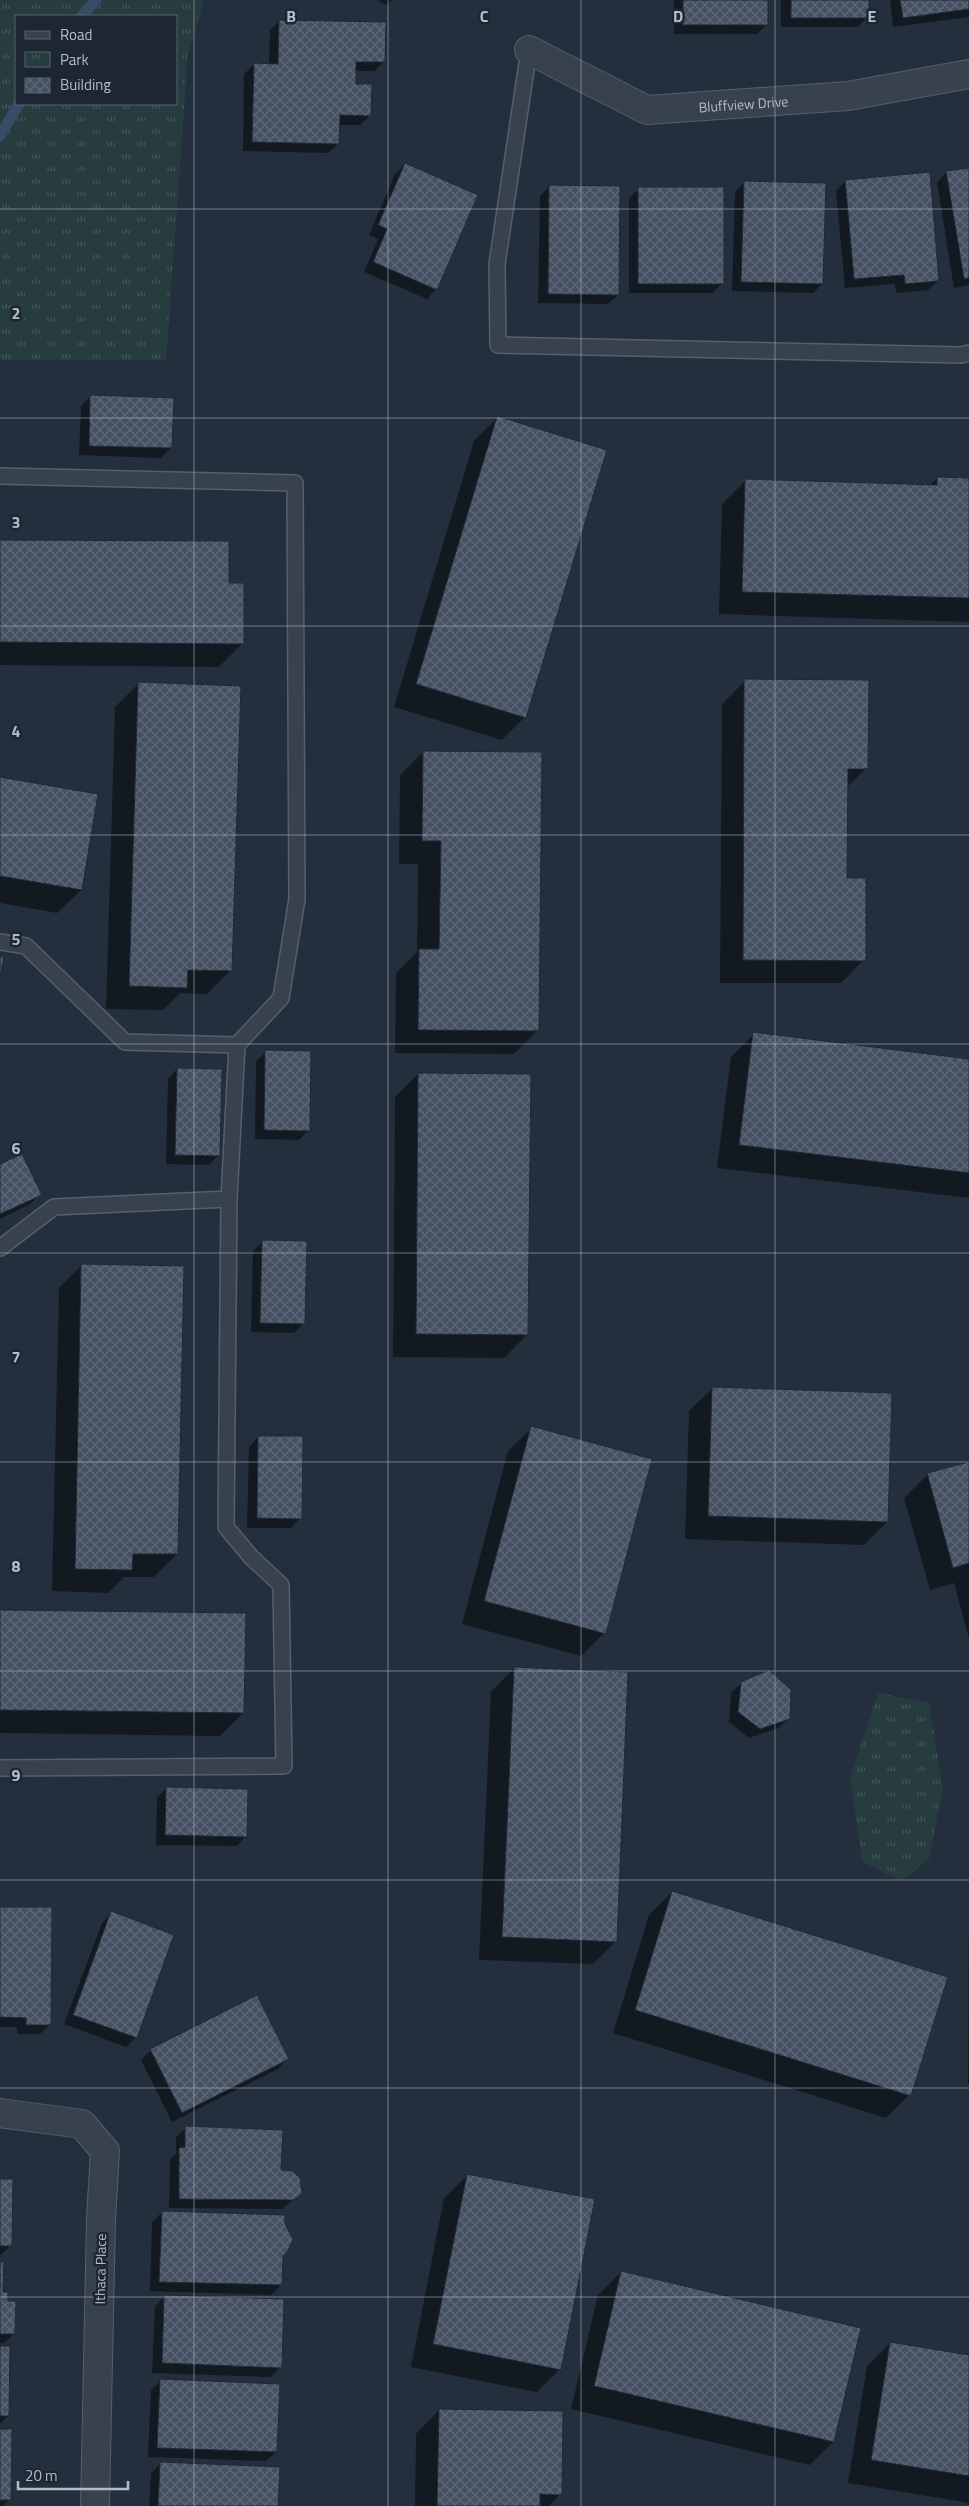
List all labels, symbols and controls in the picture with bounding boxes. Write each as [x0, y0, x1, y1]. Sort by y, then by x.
text: B [286, 4, 296, 28]
text: C [480, 4, 489, 28]
text: D [673, 4, 683, 28]
text: E [868, 4, 877, 28]
legend [15, 15, 178, 105]
text: Road [60, 23, 92, 46]
text: Park [60, 48, 89, 71]
text: Building [60, 73, 111, 96]
street label: Bluffview Drive [698, 90, 789, 117]
text: 2 [12, 301, 20, 325]
text: 3 [12, 510, 20, 534]
text: 4 [12, 719, 21, 743]
text: 5 [12, 927, 21, 951]
text: 6 [12, 1136, 21, 1160]
text: 7 [12, 1345, 20, 1369]
text: 8 [12, 1554, 21, 1578]
text: 9 [12, 1763, 21, 1787]
street label: Ithaca Place [89, 2233, 111, 2305]
scale bar [18, 2458, 128, 2490]
text: 20 m [25, 2464, 58, 2487]

